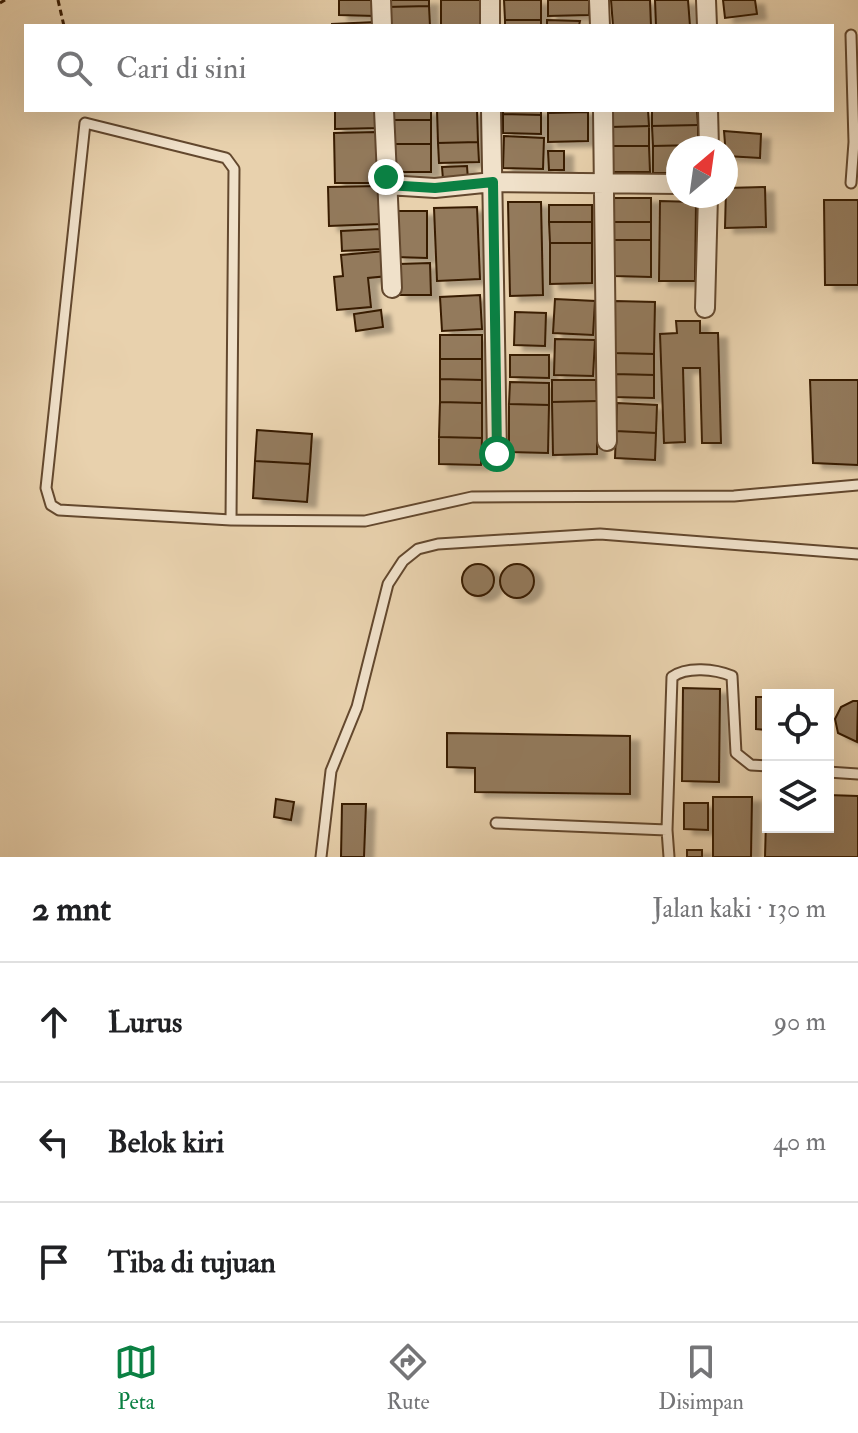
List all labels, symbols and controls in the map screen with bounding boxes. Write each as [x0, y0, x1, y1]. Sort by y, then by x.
search box [24, 24, 834, 112]
icon: search [52, 46, 96, 90]
text: Cari di sini [116, 50, 246, 87]
north arrow [666, 136, 738, 208]
route end [368, 159, 404, 195]
route start [479, 436, 515, 472]
map controls [762, 689, 834, 833]
button: locate [762, 689, 834, 761]
button: layers [762, 761, 834, 833]
text: 2 mnt [32, 888, 111, 931]
text: Jalan kaki · 130 m [653, 893, 826, 925]
icon: ahead [32, 1000, 76, 1044]
text: Lurus [108, 1004, 182, 1041]
text: 90 m [774, 1006, 826, 1038]
icon: left [32, 1120, 76, 1164]
text: Belok kiri [108, 1124, 224, 1161]
text: 40 m [773, 1126, 826, 1158]
icon: arrive [32, 1240, 76, 1284]
text: Tiba di tujuan [108, 1244, 276, 1281]
tab: Peta [114, 1340, 158, 1416]
tab: Rute [386, 1340, 430, 1416]
tab: Disimpan [658, 1340, 744, 1416]

